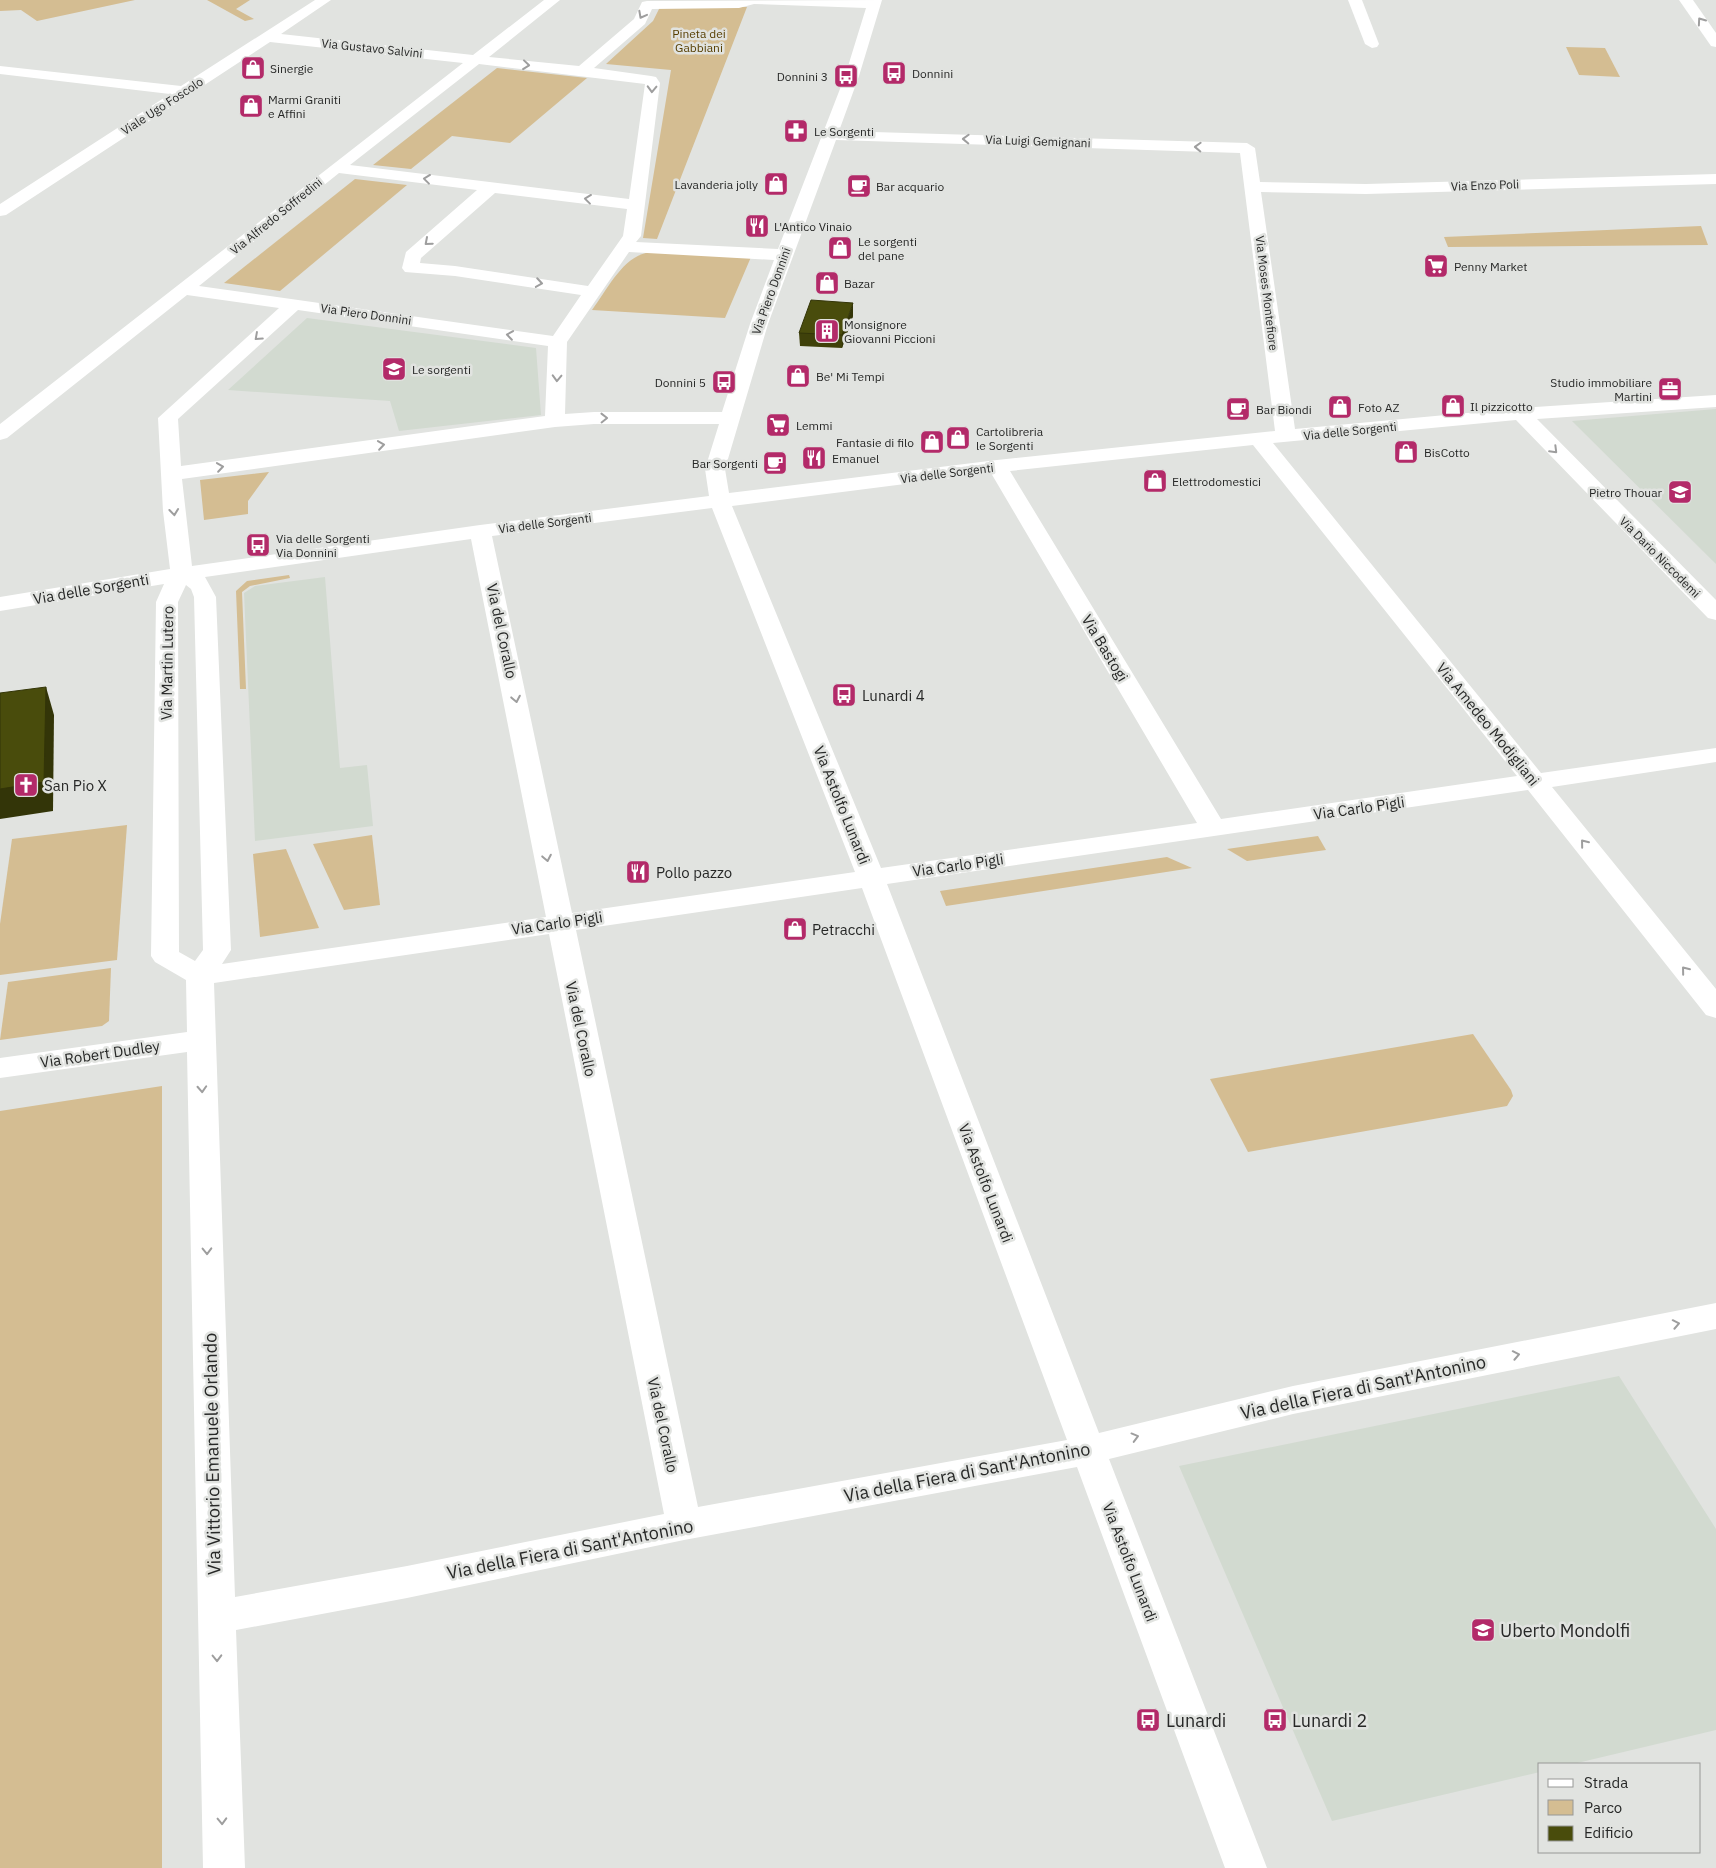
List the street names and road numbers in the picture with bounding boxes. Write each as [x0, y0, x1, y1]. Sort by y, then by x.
street label: Via Gustavo Salvini [321, 35, 423, 61]
street label: Viale Ugo Foscolo [118, 74, 206, 138]
street label: Via Luigi Gemignani [985, 132, 1091, 150]
street label: Via Alfredo Soffredini [227, 174, 325, 258]
street label: Via Enzo Poli [1451, 176, 1519, 194]
street label: Via Moses Montefiore [1253, 235, 1282, 352]
street label: Via Piero Donnini [748, 245, 794, 337]
street label: Via Piero Donnini [320, 300, 412, 328]
street label: Via delle Sorgenti [1303, 419, 1397, 443]
street label: Via delle Sorgenti [900, 460, 994, 486]
street label: Via delle Sorgenti [498, 510, 592, 536]
street label: Via Dario Niccodemi [1616, 513, 1704, 601]
street label: Via delle Sorgenti [32, 569, 150, 609]
street label: Via del Corallo [483, 582, 521, 680]
street label: Via Martin Lutero [157, 606, 177, 720]
street label: Via Bastogi [1078, 611, 1132, 685]
street label: Via Amedeo Modigliani [1432, 658, 1544, 790]
street label: Via Astolfo Lunardi [810, 743, 874, 867]
street label: Via Carlo Pigli [1312, 792, 1406, 824]
street label: Via Carlo Pigli [911, 849, 1005, 881]
street label: Via Carlo Pigli [510, 907, 604, 939]
street label: Via del Corallo [562, 980, 600, 1078]
street label: Via Robert Dudley [39, 1036, 162, 1072]
street label: Via Astolfo Lunardi [955, 1121, 1017, 1245]
street label: Via Vittorio Emanuele Orlando [198, 1333, 226, 1575]
street label: Via della Fiera di Sant'Antonino [1238, 1350, 1488, 1424]
street label: Via del Corallo [644, 1376, 682, 1474]
street label: Via della Fiera di Sant'Antonino [842, 1437, 1092, 1507]
street label: Via Astolfo Lunardi [1099, 1500, 1161, 1624]
street label: Via della Fiera di Sant'Antonino [445, 1514, 695, 1584]

